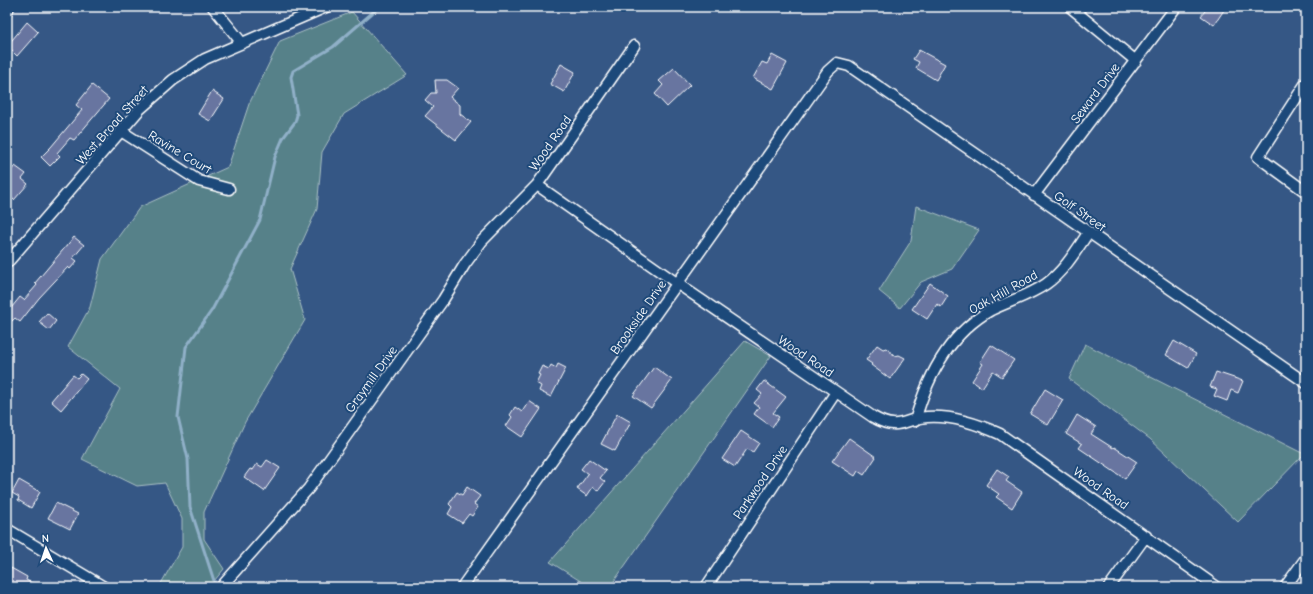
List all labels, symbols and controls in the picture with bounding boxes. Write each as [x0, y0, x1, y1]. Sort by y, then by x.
street label: Seward Drive [1067, 59, 1123, 126]
street label: West Broad Street [73, 82, 152, 167]
street label: Wood Road [526, 113, 574, 173]
street label: Ravine Court [146, 127, 215, 177]
street label: Golf Street [1051, 188, 1110, 235]
street label: Oak Hill Road [966, 267, 1040, 317]
street label: Brookside Drive [607, 277, 669, 357]
street label: Wood Road [775, 332, 837, 380]
street label: Graymill Drive [342, 342, 400, 415]
street label: Parkwood Drive [730, 442, 790, 522]
street label: Wood Road [1071, 464, 1131, 512]
north arrow [26, 528, 66, 568]
text: N [42, 532, 49, 545]

